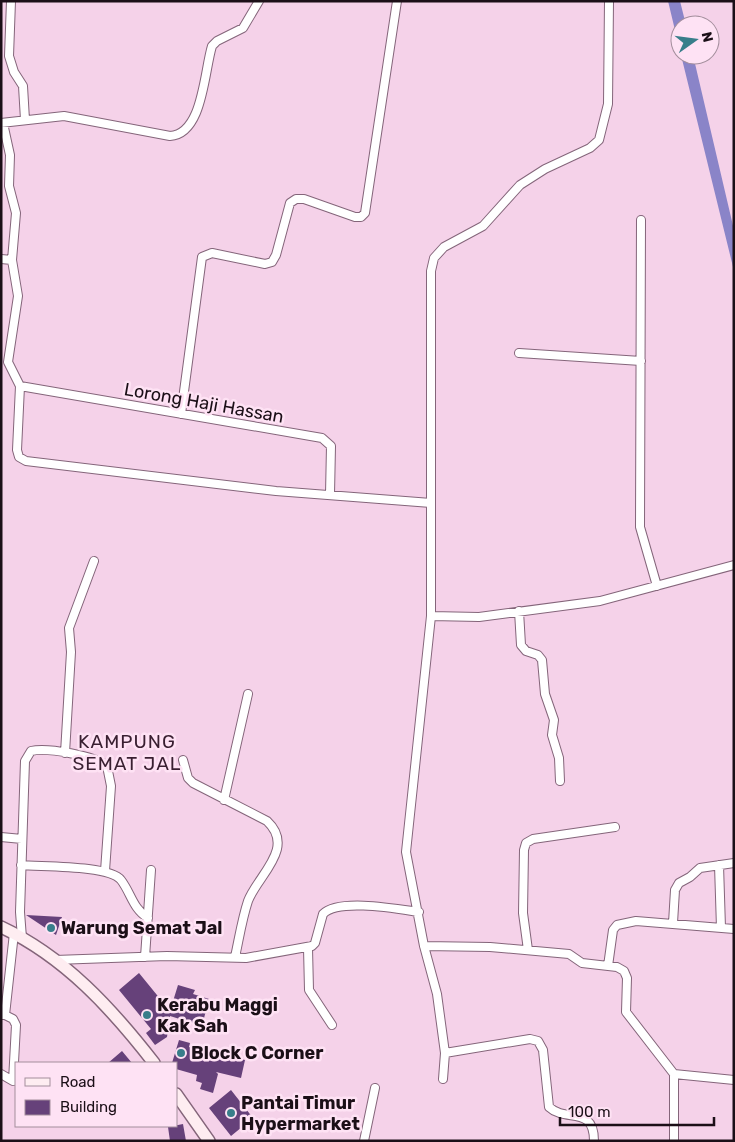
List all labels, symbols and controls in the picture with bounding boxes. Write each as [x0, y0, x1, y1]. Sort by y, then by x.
north arrow [670, 15, 720, 65]
text: N [698, 30, 717, 44]
street label: Lorong Haji Hassan [122, 378, 286, 428]
district label: KAMPUNG SEMAT JAL [72, 730, 182, 775]
place label: Warung Semat Jal [61, 917, 222, 939]
marker: Warung Semat Jal [45, 922, 57, 934]
place label: Kerabu Maggi Kak Sah [157, 994, 278, 1037]
marker: Kerabu Maggi Kak Sah [141, 1009, 153, 1021]
place label: Block C Corner [191, 1042, 323, 1064]
marker: Block C Corner [175, 1047, 187, 1059]
legend [15, 1062, 178, 1127]
text: Road [60, 1073, 96, 1091]
place label: Pantai Timur Hypermarket [241, 1092, 360, 1135]
scale bar [560, 1094, 714, 1126]
text: Building [60, 1098, 117, 1116]
text: 100 m [568, 1103, 610, 1121]
marker: Pantai Timur Hypermarket [225, 1107, 237, 1119]

